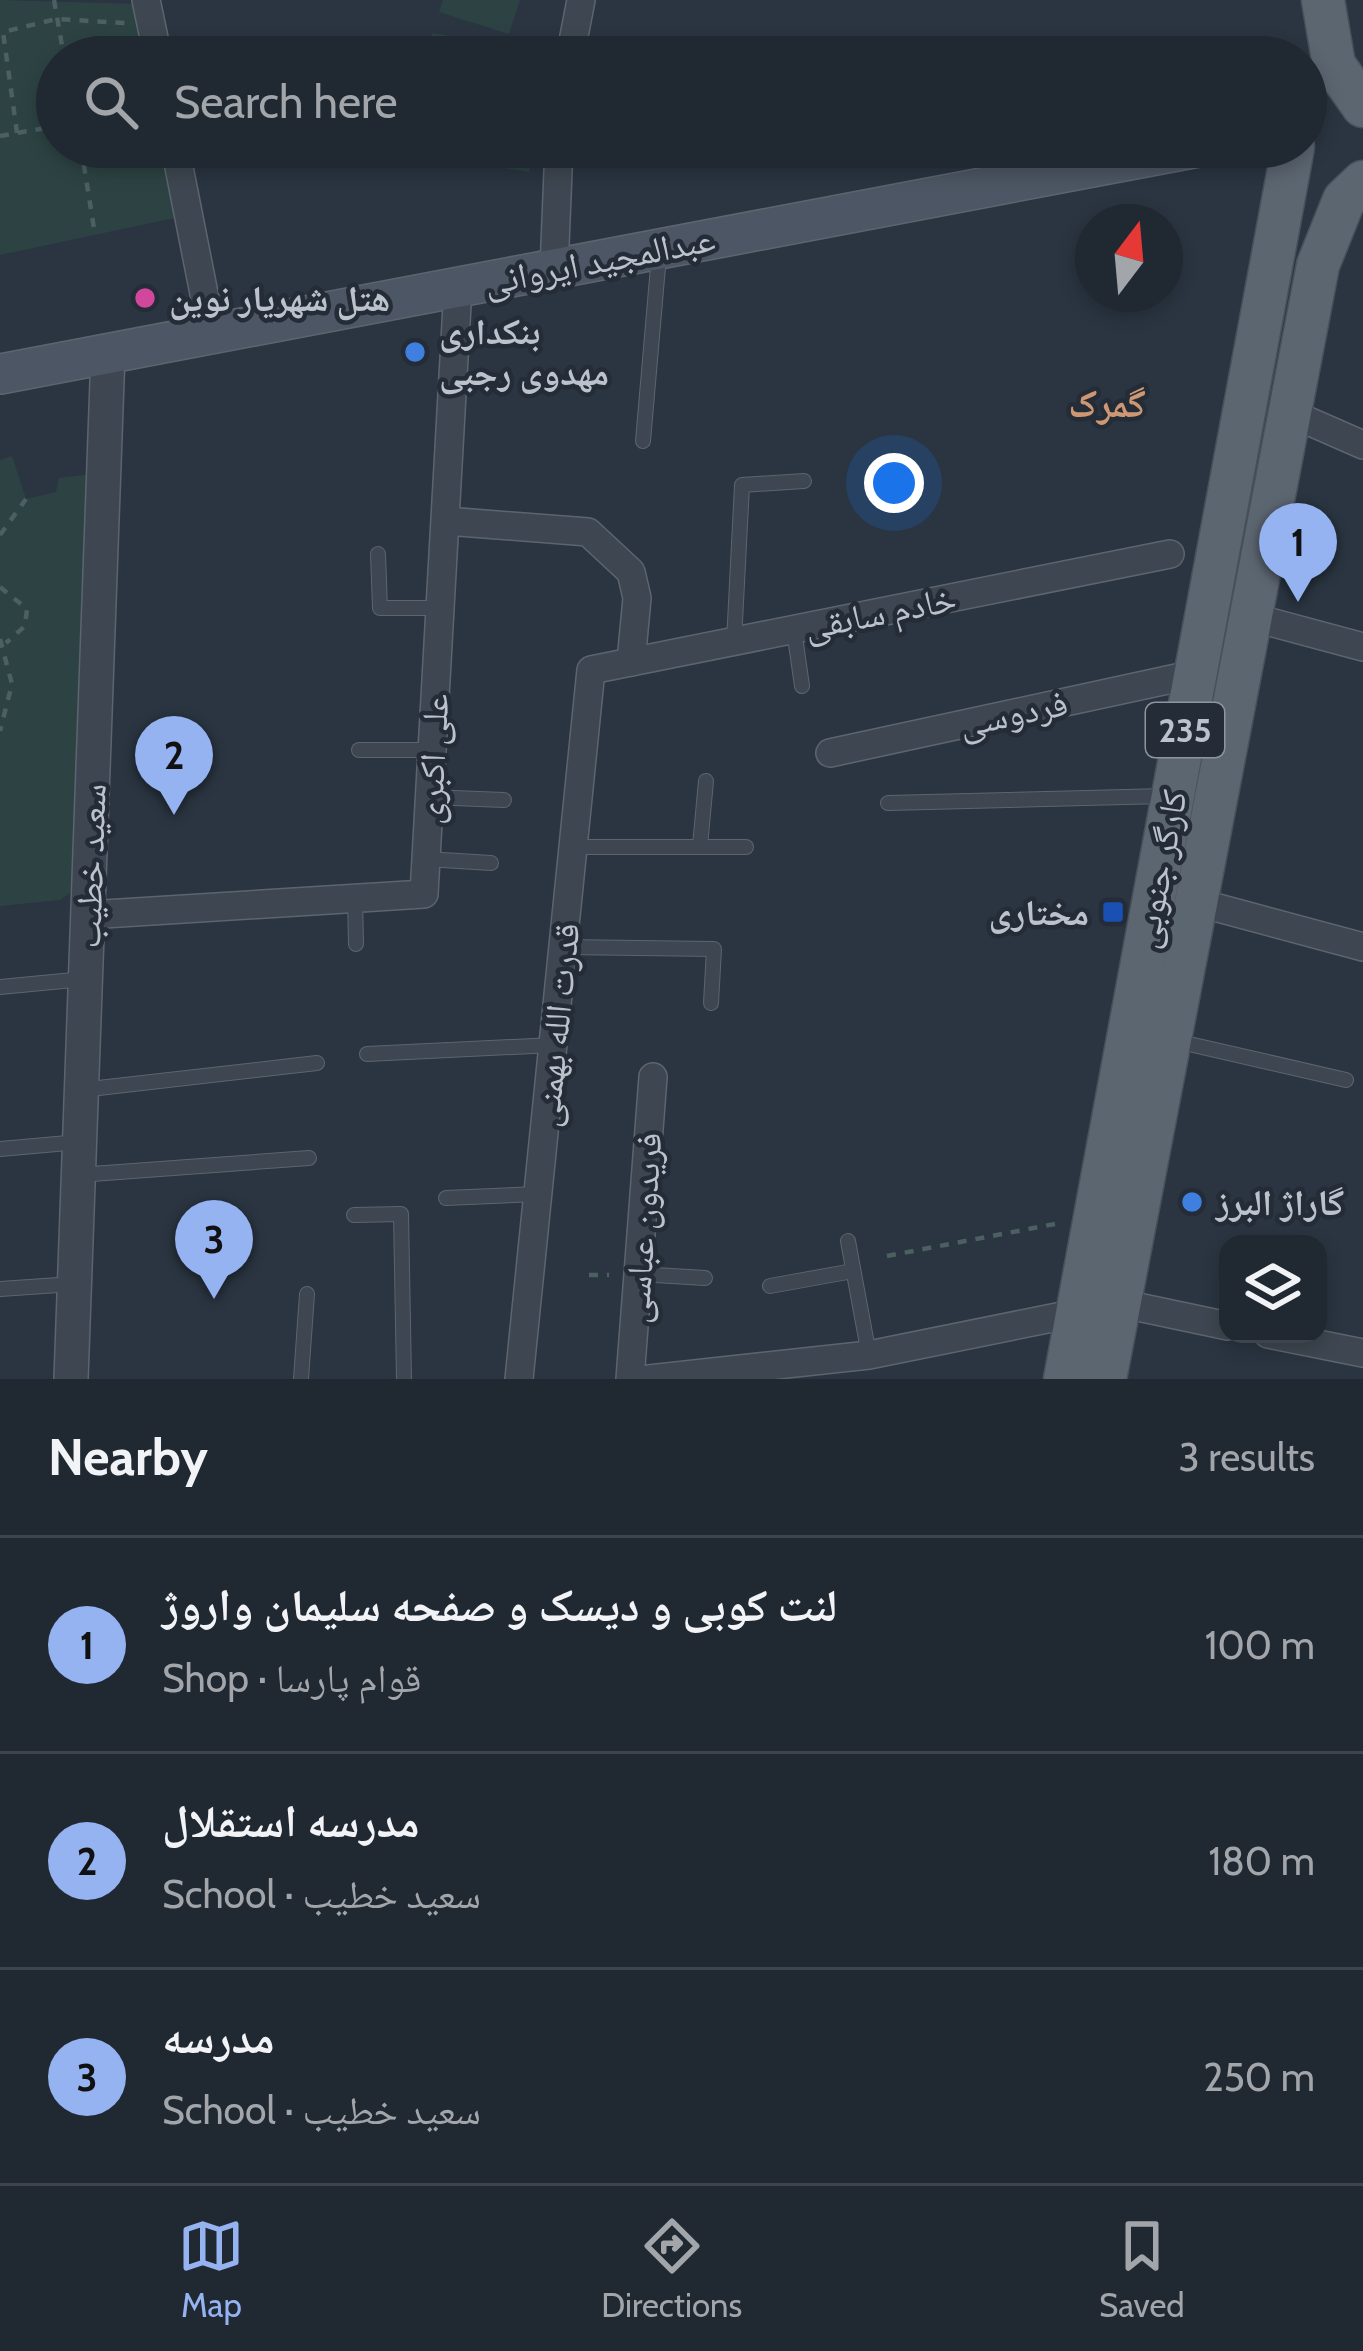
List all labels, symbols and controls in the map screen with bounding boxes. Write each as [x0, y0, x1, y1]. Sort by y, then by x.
search box [36, 36, 1327, 168]
icon: search [78, 69, 144, 135]
text: Search here [174, 75, 398, 129]
north arrow [1075, 204, 1183, 312]
street label: عبدالمجید ایروانی [480, 216, 718, 304]
place label: هتل شهریار نوین [169, 276, 390, 321]
marker: هتل شهریار نوین [132, 285, 158, 311]
place label: بنکداری مهدوی رجبی [439, 309, 609, 395]
marker: بنکداری مهدوی رجبی [402, 339, 428, 365]
district label: گمرک [1068, 379, 1146, 427]
your location [864, 453, 924, 513]
pin: 1 [1259, 503, 1337, 602]
street label: خادم سابقی [800, 576, 960, 650]
street label: فردوسی [955, 680, 1071, 746]
street label: علی اکبری [407, 693, 457, 825]
road number: 235 [1146, 703, 1224, 757]
pin: 2 [135, 716, 213, 815]
street label: سعید خطیب [65, 783, 115, 949]
street label: کارگر جنوبی [1122, 786, 1196, 952]
place label: مختاری [989, 890, 1089, 934]
marker: مختاری [1100, 899, 1126, 925]
street label: قدرت الله بهمنی [523, 921, 589, 1129]
street label: فریدون عباسی [613, 1131, 671, 1325]
place label: گاراژ البرز [1214, 1180, 1344, 1224]
marker: گاراژ البرز [1179, 1189, 1205, 1215]
pin: 3 [175, 1200, 253, 1299]
map controls [1219, 1235, 1327, 1343]
button: layers [1219, 1235, 1327, 1343]
text: Nearby [48, 1426, 208, 1488]
text: 3 results [1178, 1433, 1315, 1481]
text: لنت کوبی و دیسک و صفحه سلیمان واروژ [162, 1578, 837, 1632]
text: 1 [80, 1621, 94, 1669]
text: 100 m [1205, 1621, 1315, 1669]
text: Shop · قوام پارسا [162, 1654, 421, 1702]
text: مدرسه استقلال [162, 1794, 420, 1848]
text: 2 [77, 1837, 97, 1885]
text: 180 m [1208, 1837, 1315, 1885]
text: School · سعید خطیب [162, 1870, 481, 1918]
text: مدرسه [162, 2010, 275, 2064]
text: 3 [76, 2053, 98, 2101]
text: 250 m [1203, 2053, 1315, 2101]
text: School · سعید خطیب [162, 2086, 481, 2134]
tab: Map [178, 2213, 244, 2325]
tab: Directions [601, 2213, 742, 2325]
tab: Saved [1099, 2213, 1185, 2325]

